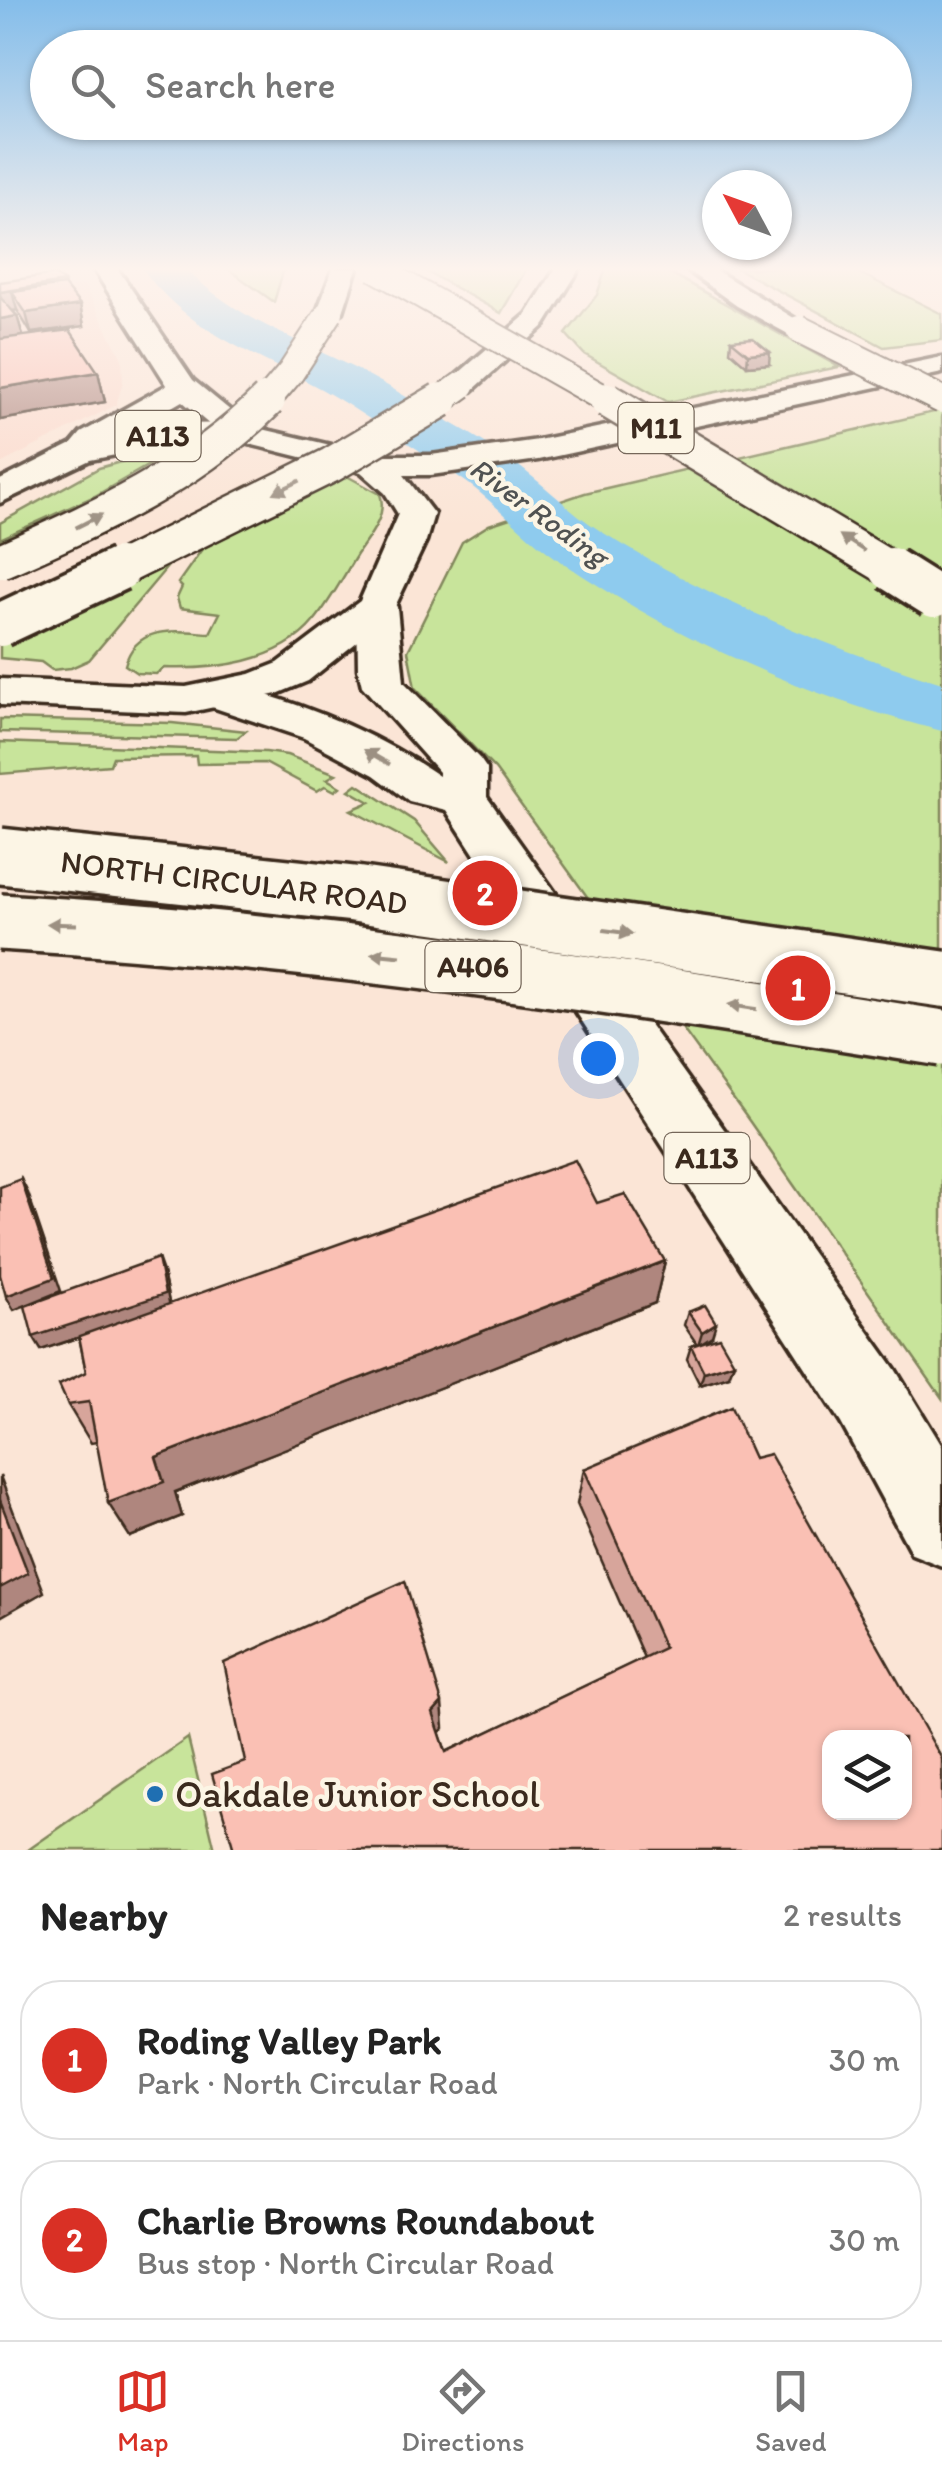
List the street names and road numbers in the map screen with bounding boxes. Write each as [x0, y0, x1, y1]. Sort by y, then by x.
road number: M11 [618, 403, 694, 453]
road number: A113 [116, 411, 200, 461]
street label: NORTH CIRCULAR ROAD [58, 842, 410, 922]
road number: A406 [426, 942, 520, 992]
road number: A113 [664, 1133, 750, 1183]

